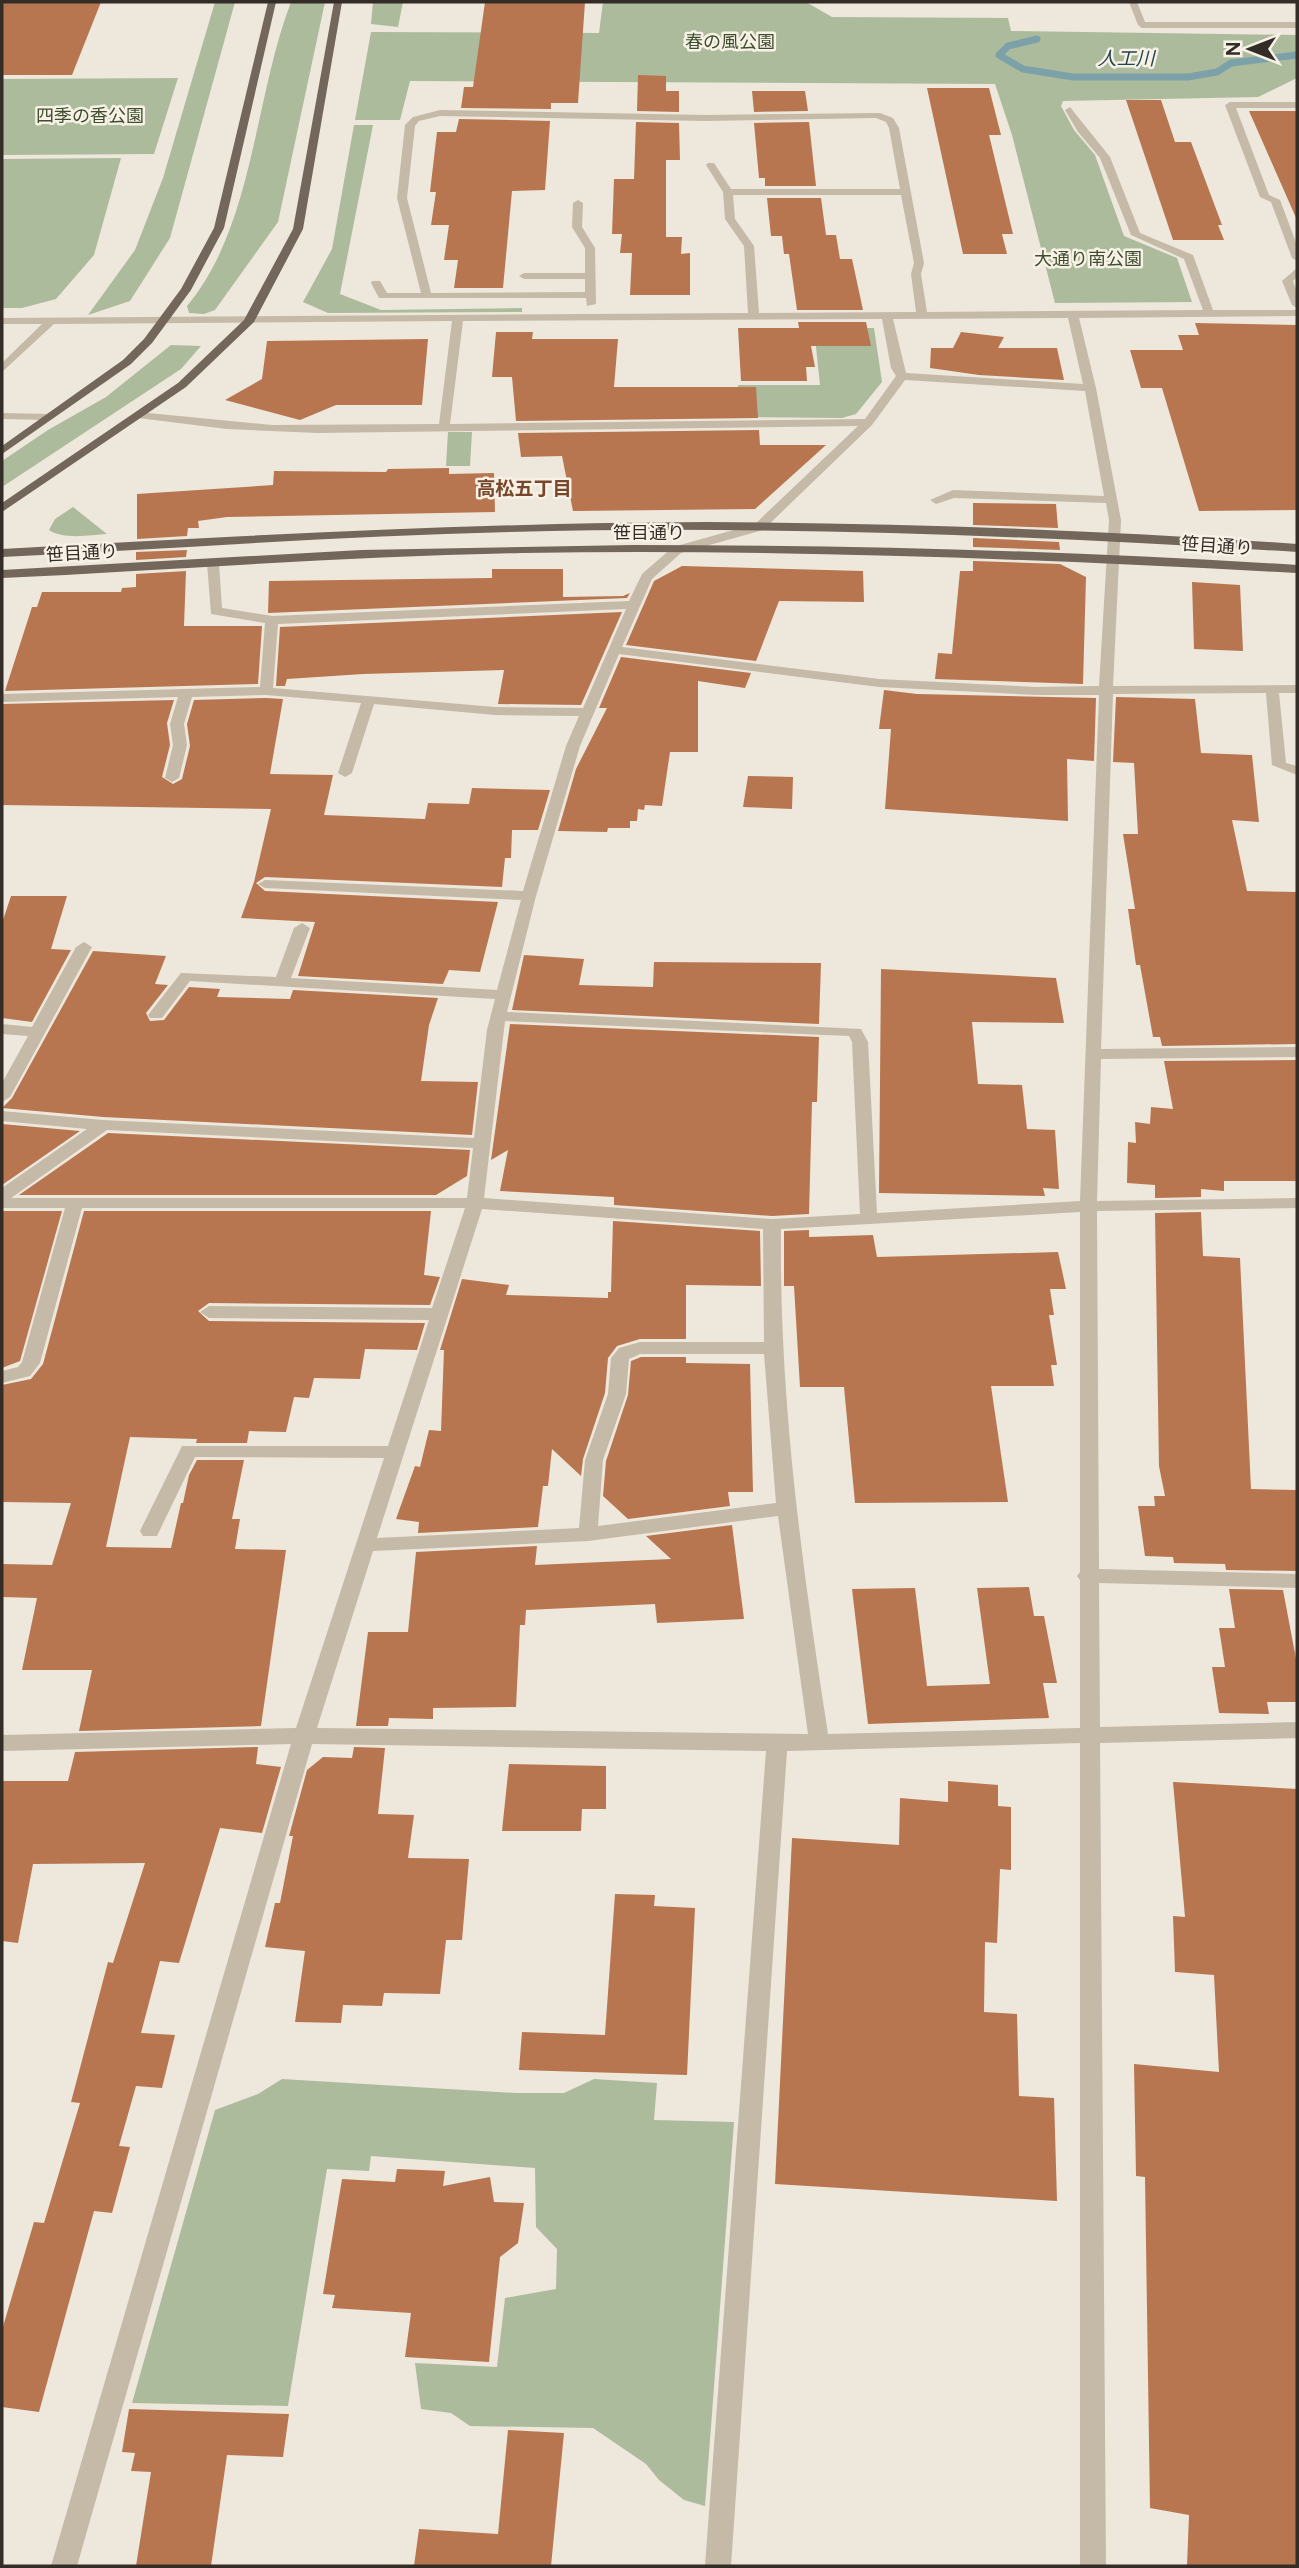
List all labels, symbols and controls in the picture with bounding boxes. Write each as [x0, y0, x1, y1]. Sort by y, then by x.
north arrow [1215, 14, 1285, 84]
park label: 春の風公園 [685, 31, 775, 53]
text: N [1222, 42, 1245, 56]
water label: 人工川 [1097, 47, 1156, 70]
park label: 四季の香公園 [36, 105, 144, 127]
park label: 大通り南公園 [1034, 248, 1142, 270]
district label: 高松五丁目 [476, 477, 572, 500]
street label: 笹目通り [613, 522, 685, 544]
street label: 笹目通り [1180, 533, 1254, 559]
street label: 笹目通り [45, 540, 119, 566]

